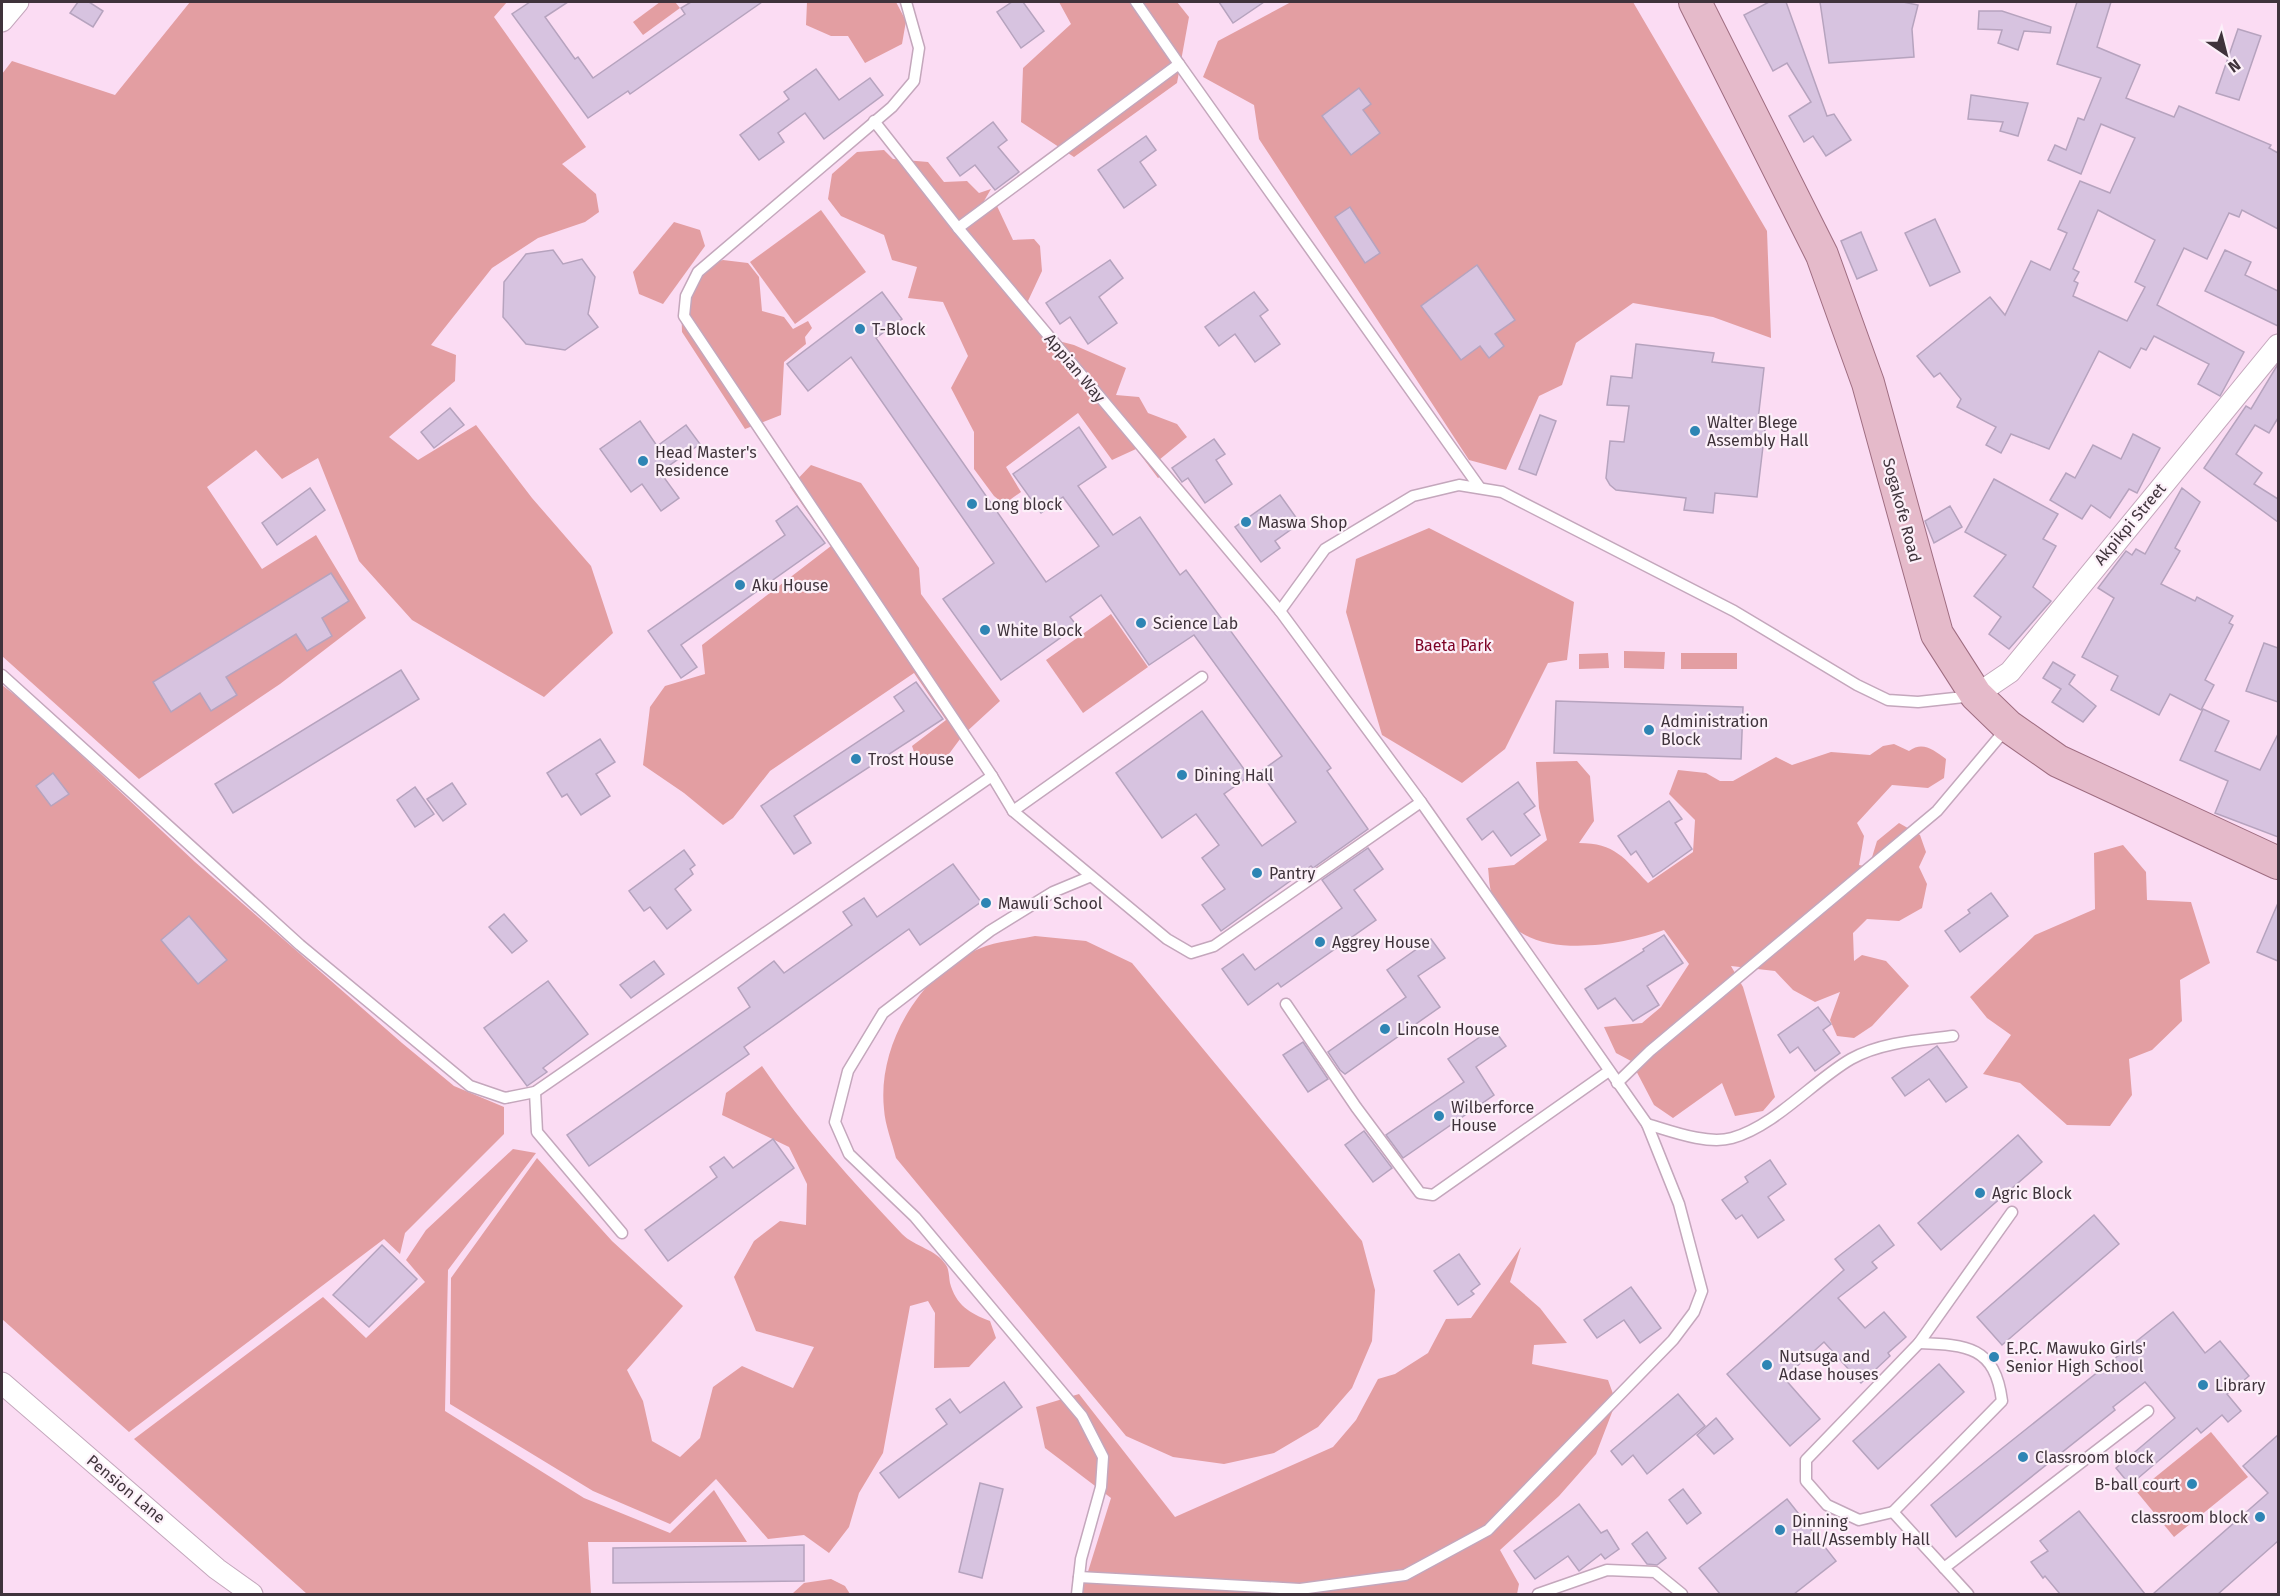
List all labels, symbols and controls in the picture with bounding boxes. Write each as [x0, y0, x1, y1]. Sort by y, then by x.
north arrow [2196, 24, 2256, 84]
text: N [2225, 55, 2244, 77]
place label: T-Block [872, 320, 926, 339]
marker: T-Block [853, 322, 867, 336]
street label: Appian Way [1041, 330, 1109, 406]
place label: Walter Blege Assembly Hall [1707, 413, 1809, 450]
marker: Walter Blege Assembly Hall [1688, 424, 1702, 438]
place label: Head Master's Residence [655, 443, 757, 480]
marker: Head Master's Residence [636, 454, 650, 468]
street label: Sogakofe Road [1879, 456, 1925, 564]
street label: Akpikpi Street [2090, 479, 2170, 569]
place label: Long block [984, 495, 1063, 514]
marker: Long block [965, 497, 979, 511]
place label: Maswa Shop [1258, 513, 1348, 532]
marker: Maswa Shop [1239, 515, 1253, 529]
place label: Aku House [752, 576, 829, 595]
marker: Aku House [733, 578, 747, 592]
place label: Science Lab [1153, 614, 1238, 633]
marker: Science Lab [1134, 616, 1148, 630]
place label: White Block [997, 621, 1083, 640]
marker: White Block [978, 623, 992, 637]
park label: Baeta Park [1414, 636, 1492, 655]
place label: Administration Block [1661, 712, 1768, 749]
marker: Administration Block [1642, 723, 1656, 737]
place label: Trost House [868, 750, 954, 769]
marker: Trost House [849, 752, 863, 766]
place label: Dining Hall [1194, 766, 1274, 785]
marker: Dining Hall [1175, 768, 1189, 782]
place label: Pantry [1269, 864, 1315, 883]
marker: Pantry [1250, 866, 1264, 880]
place label: Mawuli School [998, 894, 1103, 913]
marker: Mawuli School [979, 896, 993, 910]
place label: Aggrey House [1332, 933, 1430, 952]
marker: Aggrey House [1313, 935, 1327, 949]
place label: Lincoln House [1397, 1020, 1500, 1039]
marker: Lincoln House [1378, 1022, 1392, 1036]
place label: Wilberforce House [1451, 1098, 1534, 1135]
marker: Wilberforce House [1432, 1109, 1446, 1123]
place label: Agric Block [1992, 1184, 2072, 1203]
marker: Agric Block [1973, 1186, 1987, 1200]
place label: E.P.C. Mawuko Girls' Senior High School [2006, 1339, 2146, 1376]
place label: Nutsuga and Adase houses [1779, 1347, 1878, 1384]
marker: E.P.C. Mawuko Girls' Senior High School [1987, 1350, 2001, 1364]
marker: Nutsuga and Adase houses [1760, 1358, 1774, 1372]
place label: Library [2215, 1376, 2265, 1395]
marker: Library [2196, 1378, 2210, 1392]
place label: Classroom block [2035, 1448, 2154, 1467]
marker: Classroom block [2016, 1450, 2030, 1464]
street label: Pension Lane [83, 1451, 169, 1527]
place label: B-ball court [2094, 1475, 2180, 1494]
marker: B-ball court [2185, 1477, 2199, 1491]
place label: classroom block [2131, 1508, 2249, 1527]
marker: classroom block [2253, 1510, 2267, 1524]
place label: Dinning Hall/Assembly Hall [1792, 1512, 1930, 1549]
marker: Dinning Hall/Assembly Hall [1773, 1523, 1787, 1537]

